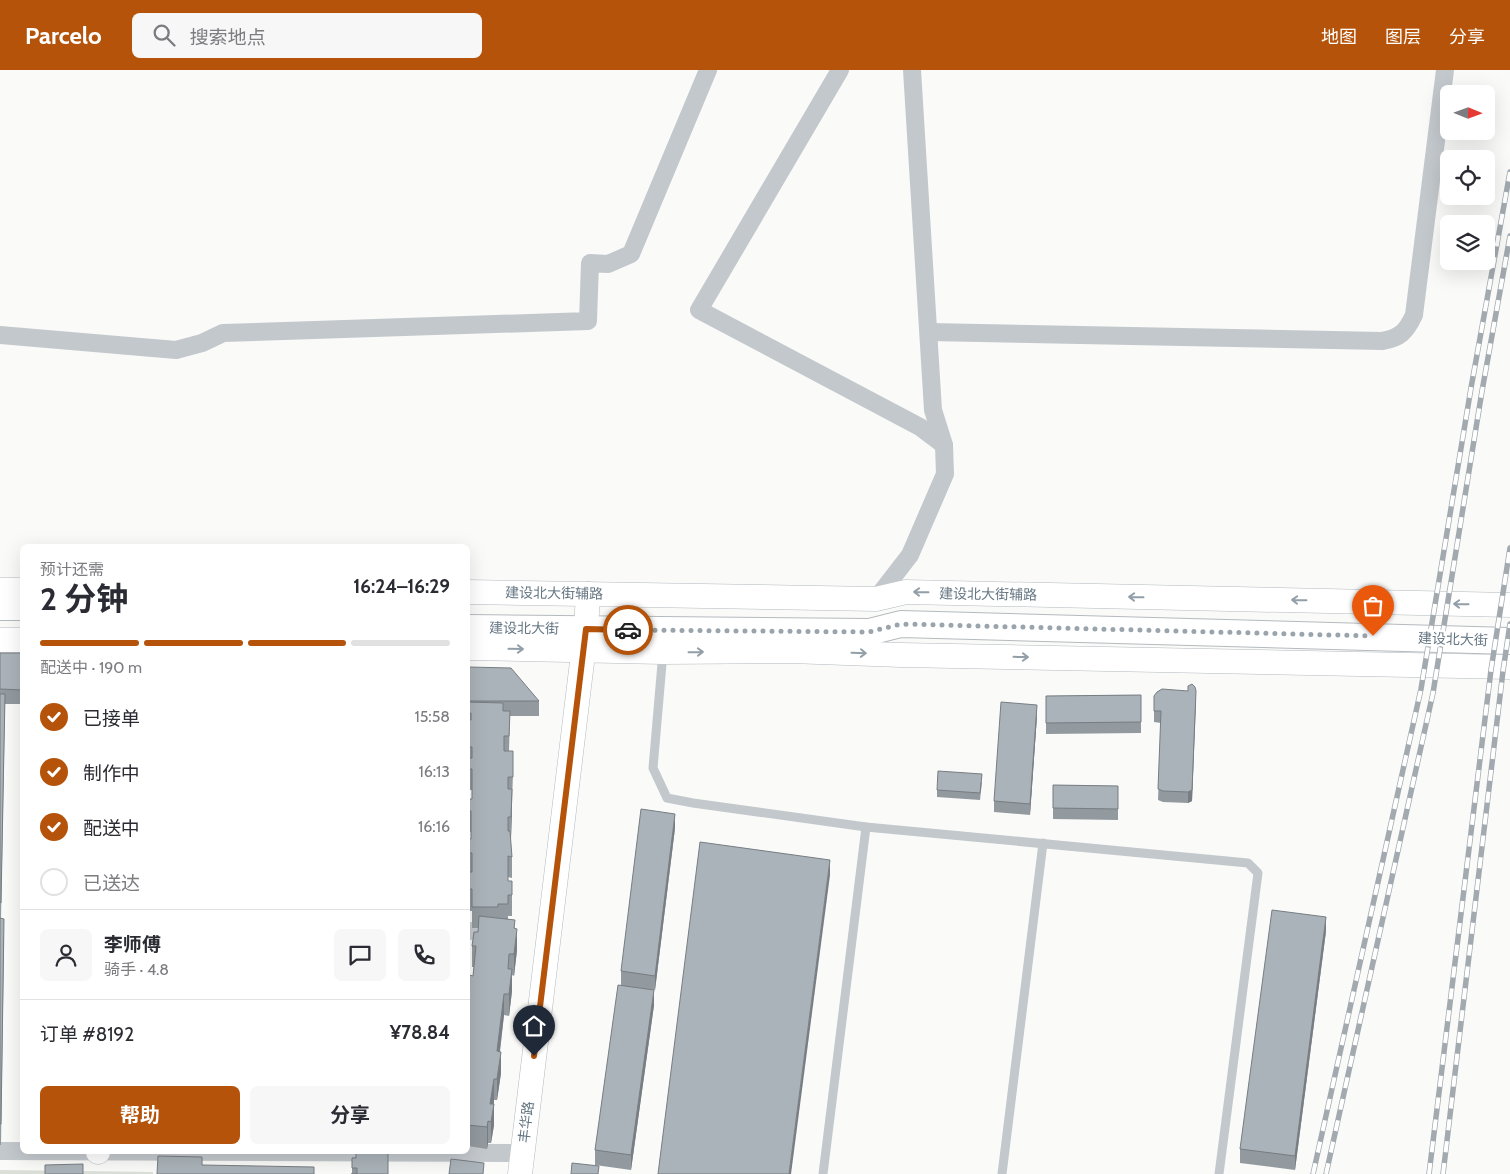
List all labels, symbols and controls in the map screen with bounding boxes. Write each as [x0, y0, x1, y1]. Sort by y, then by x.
search box [132, 13, 482, 58]
text: Parcelo [25, 21, 102, 50]
icon: search [150, 21, 178, 49]
text: 搜索地点 [190, 26, 266, 49]
text: 地图 [1321, 26, 1357, 48]
text: 图层 [1385, 26, 1421, 48]
text: 分享 [1449, 26, 1485, 48]
north arrow [1440, 85, 1495, 140]
map controls [1440, 85, 1495, 270]
button: locate [1440, 150, 1495, 205]
button: layers [1440, 215, 1495, 270]
text: 预计还需 [40, 560, 104, 579]
text: 16:24–16:29 [353, 575, 450, 598]
text: 2 分钟 [40, 579, 128, 618]
street label: 建设北大街辅路 [505, 583, 603, 603]
street label: 建设北大街辅路 [939, 584, 1037, 604]
pin [1352, 585, 1394, 636]
one-way arrow [914, 587, 930, 597]
one-way arrow [1129, 592, 1145, 602]
icon: bag [1359, 592, 1387, 620]
one-way arrow [1291, 596, 1307, 605]
one-way arrow [1454, 599, 1470, 609]
courier [603, 605, 653, 655]
icon: car [614, 616, 642, 644]
street label: 建设北大街 [489, 618, 559, 638]
street label: 建设北大街 [1418, 629, 1488, 649]
one-way arrow [508, 644, 524, 654]
one-way arrow [688, 647, 704, 657]
one-way arrow [850, 648, 866, 658]
one-way arrow [1012, 652, 1029, 662]
text: 配送中 · 190 m [40, 658, 142, 677]
icon: check [40, 703, 68, 731]
text: 已接单 [83, 707, 140, 730]
text: 15:58 [414, 707, 450, 726]
icon: check [40, 758, 68, 786]
text: 制作中 [83, 762, 140, 785]
text: 16:13 [418, 762, 450, 781]
icon: check [40, 813, 68, 841]
text: 配送中 [83, 817, 140, 840]
text: 16:16 [418, 817, 450, 836]
text: 已送达 [83, 872, 140, 895]
button: person [40, 929, 92, 981]
button: chat [334, 929, 386, 981]
button: phone [398, 929, 450, 981]
text: 李师傅 [104, 933, 161, 956]
text: 骑手 · 4.8 [104, 960, 169, 979]
pin [513, 1005, 555, 1056]
icon: home [520, 1012, 548, 1040]
text: ¥78.84 [390, 1021, 450, 1044]
text: 订单 #8192 [40, 1023, 134, 1046]
button: 帮助 [40, 1086, 240, 1144]
button: 分享 [250, 1086, 450, 1144]
street label: 丰华路 [515, 1100, 537, 1144]

